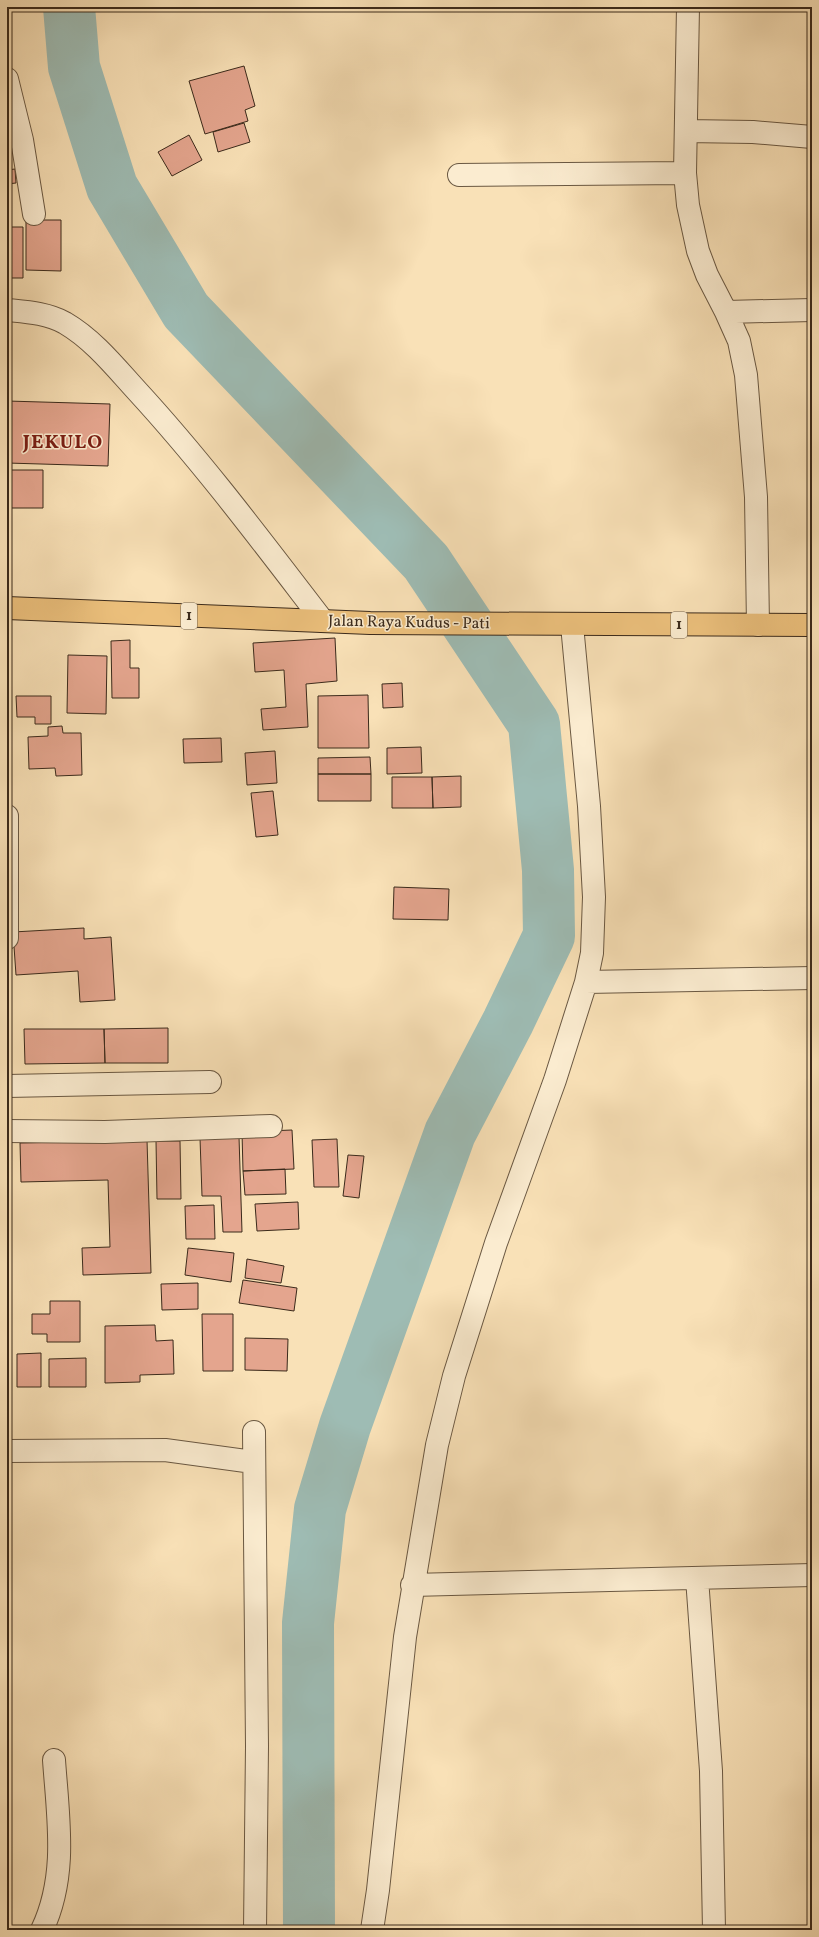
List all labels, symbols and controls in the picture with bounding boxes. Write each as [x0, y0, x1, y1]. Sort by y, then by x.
district label: JEKULO [22, 429, 103, 457]
road number: 1 [181, 603, 197, 629]
street label: Jalan Raya Kudus - Pati [328, 611, 490, 635]
road number: 1 [671, 612, 687, 638]

